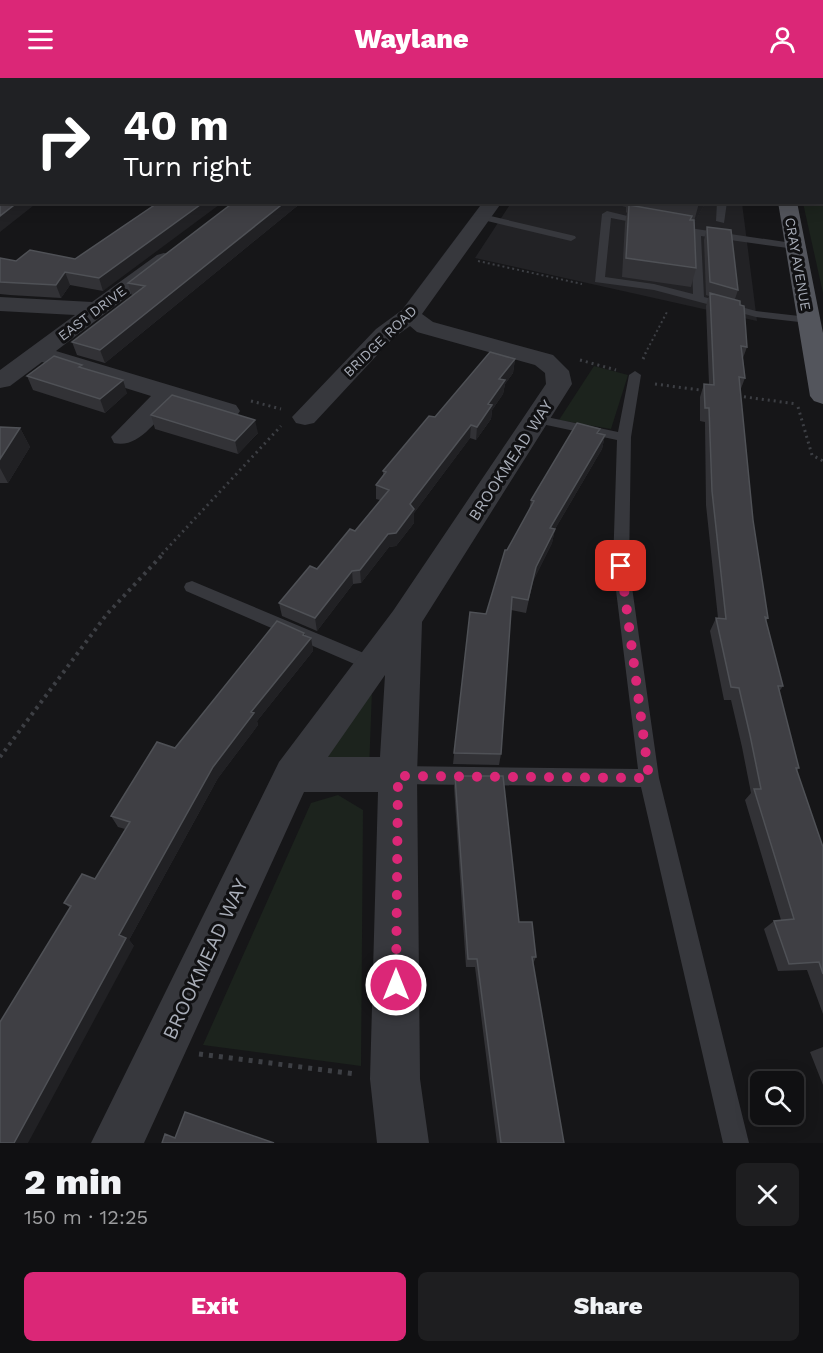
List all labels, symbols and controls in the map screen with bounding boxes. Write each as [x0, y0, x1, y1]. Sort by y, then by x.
icon: menu [24, 23, 57, 56]
text: Waylane [354, 23, 469, 55]
icon: person [766, 23, 799, 56]
text: 40 m [123, 101, 229, 150]
icon: right [24, 102, 102, 180]
text: Turn right [123, 151, 252, 183]
street label: CRAY AVENUE [782, 216, 814, 312]
street label: EAST DRIVE [55, 282, 129, 344]
street label: BRIDGE ROAD [340, 302, 420, 380]
street label: BROOKMEAD WAY [464, 396, 556, 524]
pin [595, 540, 646, 591]
icon: arrive [604, 549, 637, 582]
street label: BROOKMEAD WAY [157, 874, 253, 1043]
position arrow [364, 953, 428, 1017]
map controls [750, 1071, 804, 1125]
button: search [750, 1071, 804, 1125]
text: 2 min [24, 1161, 122, 1203]
button: close [736, 1163, 799, 1226]
text: 150 m · 12:25 [24, 1205, 148, 1229]
button: Exit [24, 1272, 406, 1341]
button: Share [418, 1272, 799, 1341]

